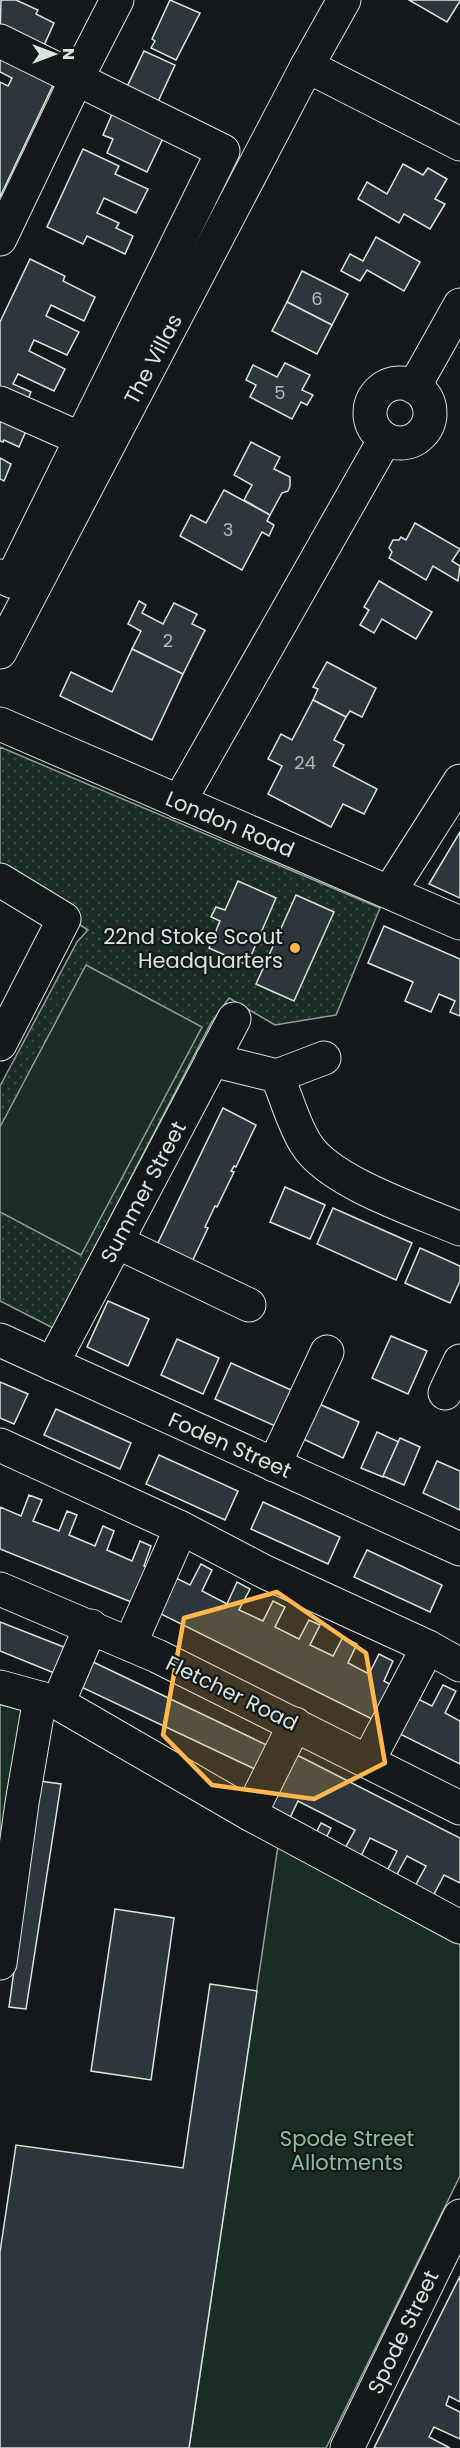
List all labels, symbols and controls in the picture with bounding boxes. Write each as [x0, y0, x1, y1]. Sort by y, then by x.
north arrow [24, 24, 84, 84]
text: N [57, 48, 80, 60]
house number: 6 [311, 286, 323, 311]
street label: The Villas [117, 309, 189, 409]
house number: 5 [274, 380, 286, 405]
house number: 3 [223, 517, 233, 542]
house number: 2 [163, 628, 173, 653]
house number: 24 [294, 750, 316, 775]
street label: London Road [161, 784, 299, 864]
place label: 22nd Stoke Scout Headquarters [103, 922, 283, 975]
marker: 22nd Stoke Scout Headquarters [288, 941, 302, 955]
street label: Summer Street [93, 1116, 193, 1268]
street label: Foden Street [164, 1405, 296, 1485]
street label: Fletcher Road [161, 1648, 303, 1738]
park label: Spode Street Allotments [280, 2124, 414, 2177]
street label: Spode Street [361, 2265, 445, 2399]

